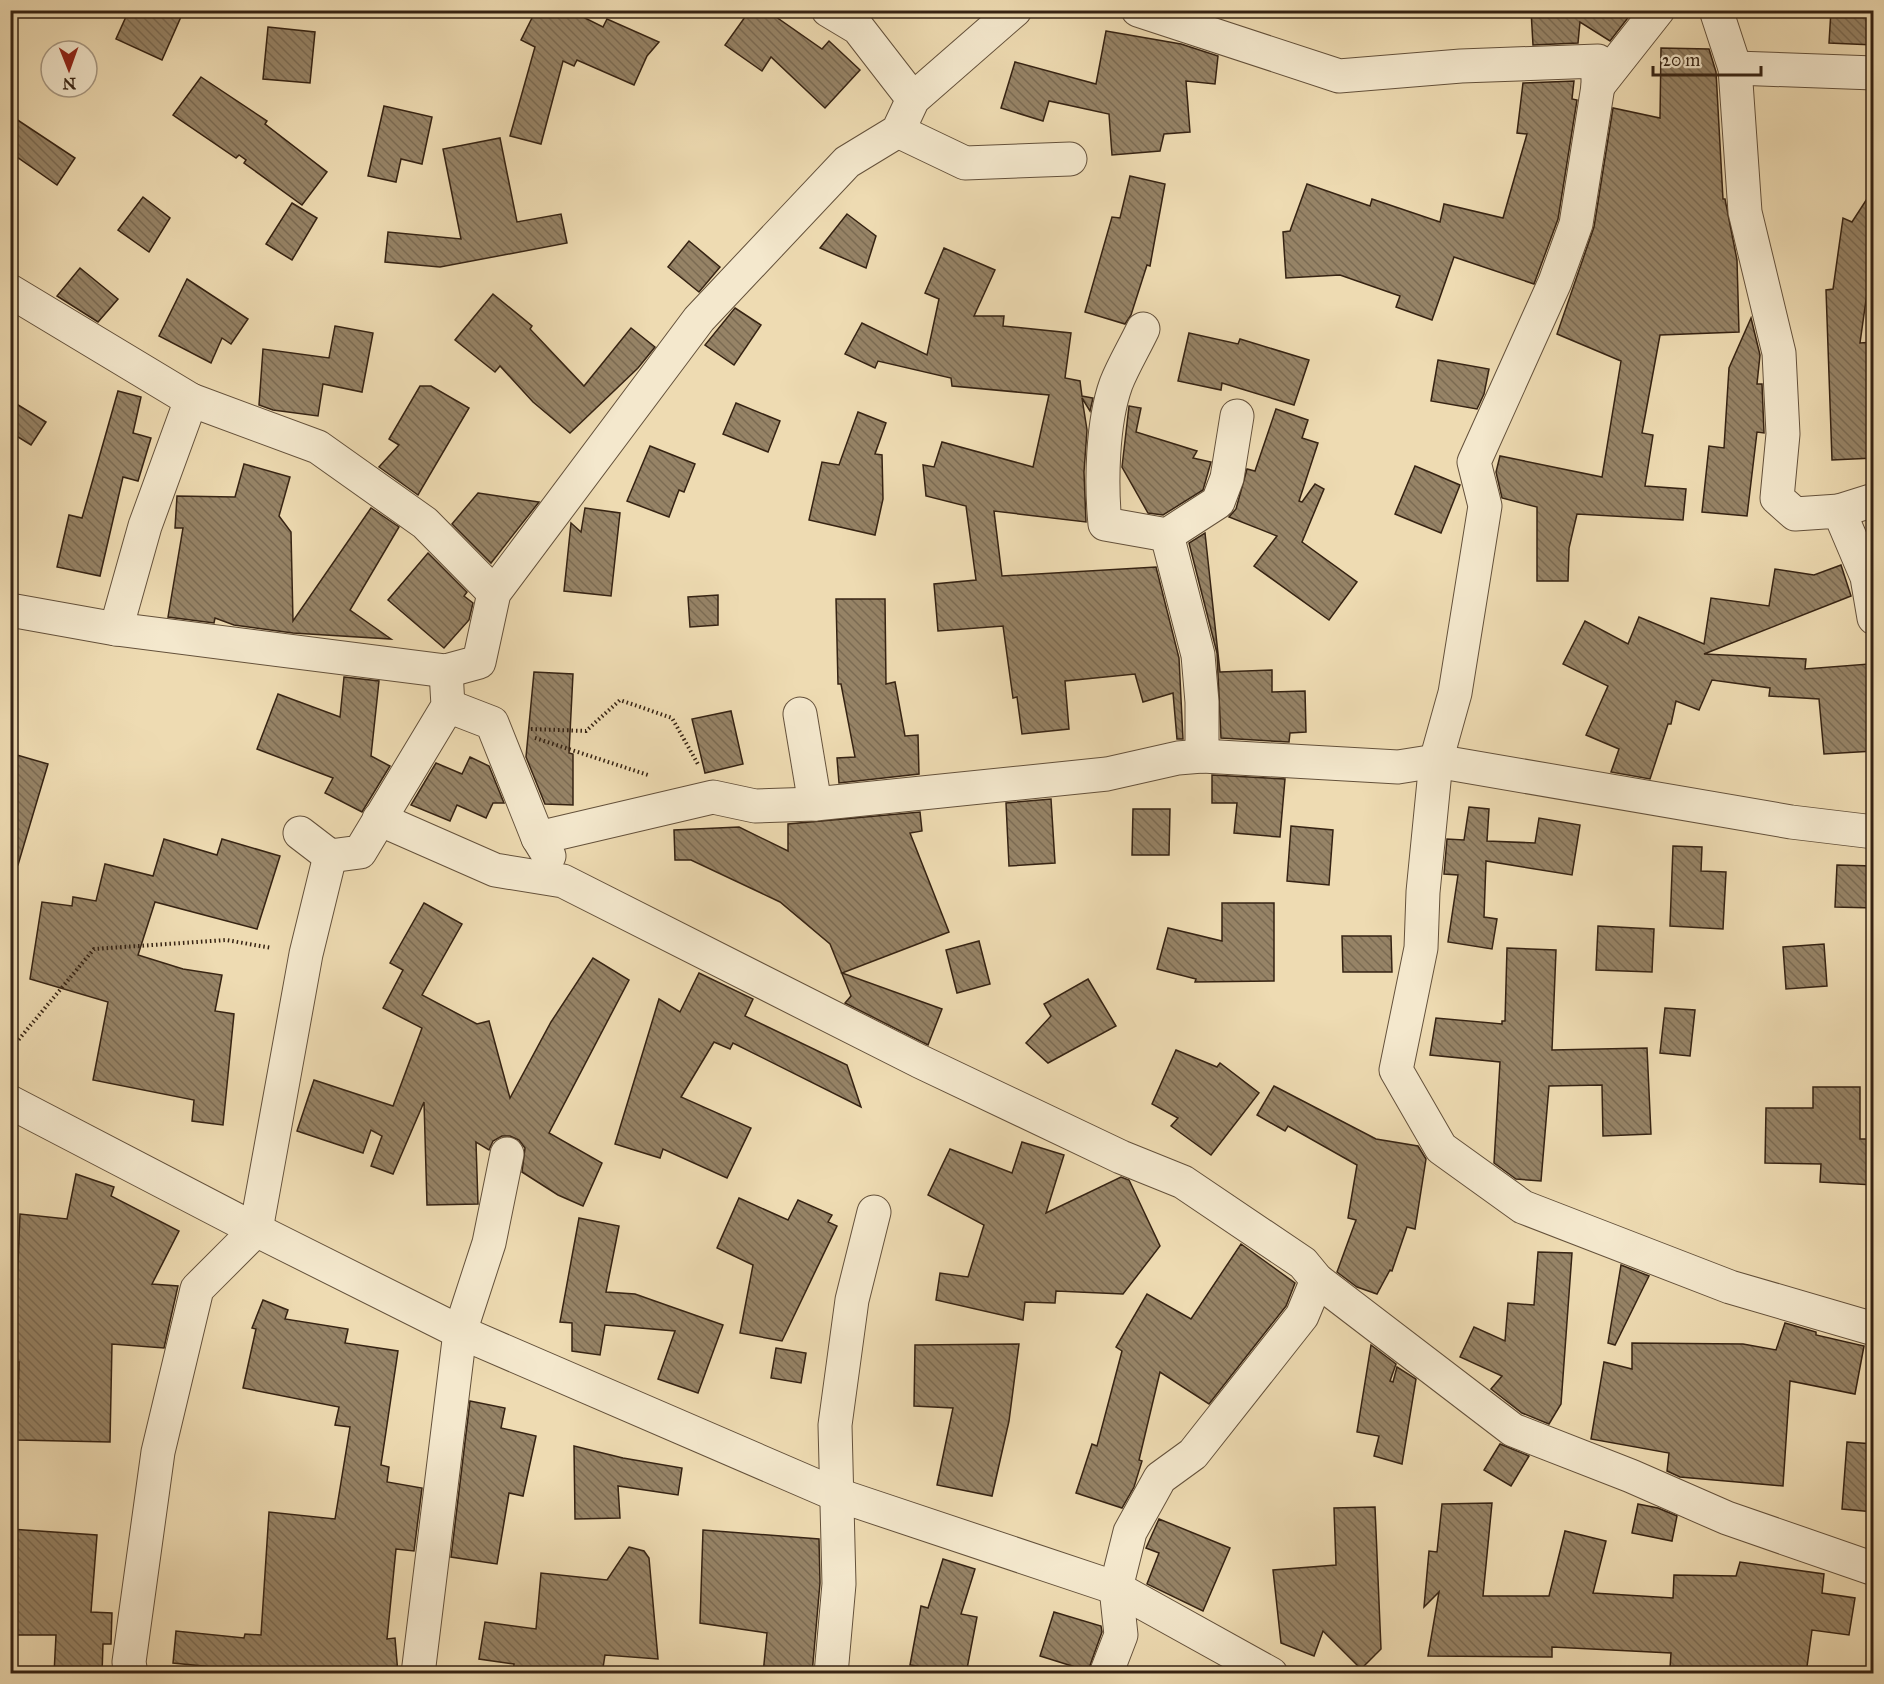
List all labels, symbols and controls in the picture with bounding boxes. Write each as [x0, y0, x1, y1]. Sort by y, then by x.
north arrow [39, 39, 99, 99]
scale bar [1653, 39, 1761, 77]
text: 20 m [1662, 49, 1700, 71]
text: N [62, 74, 76, 93]

